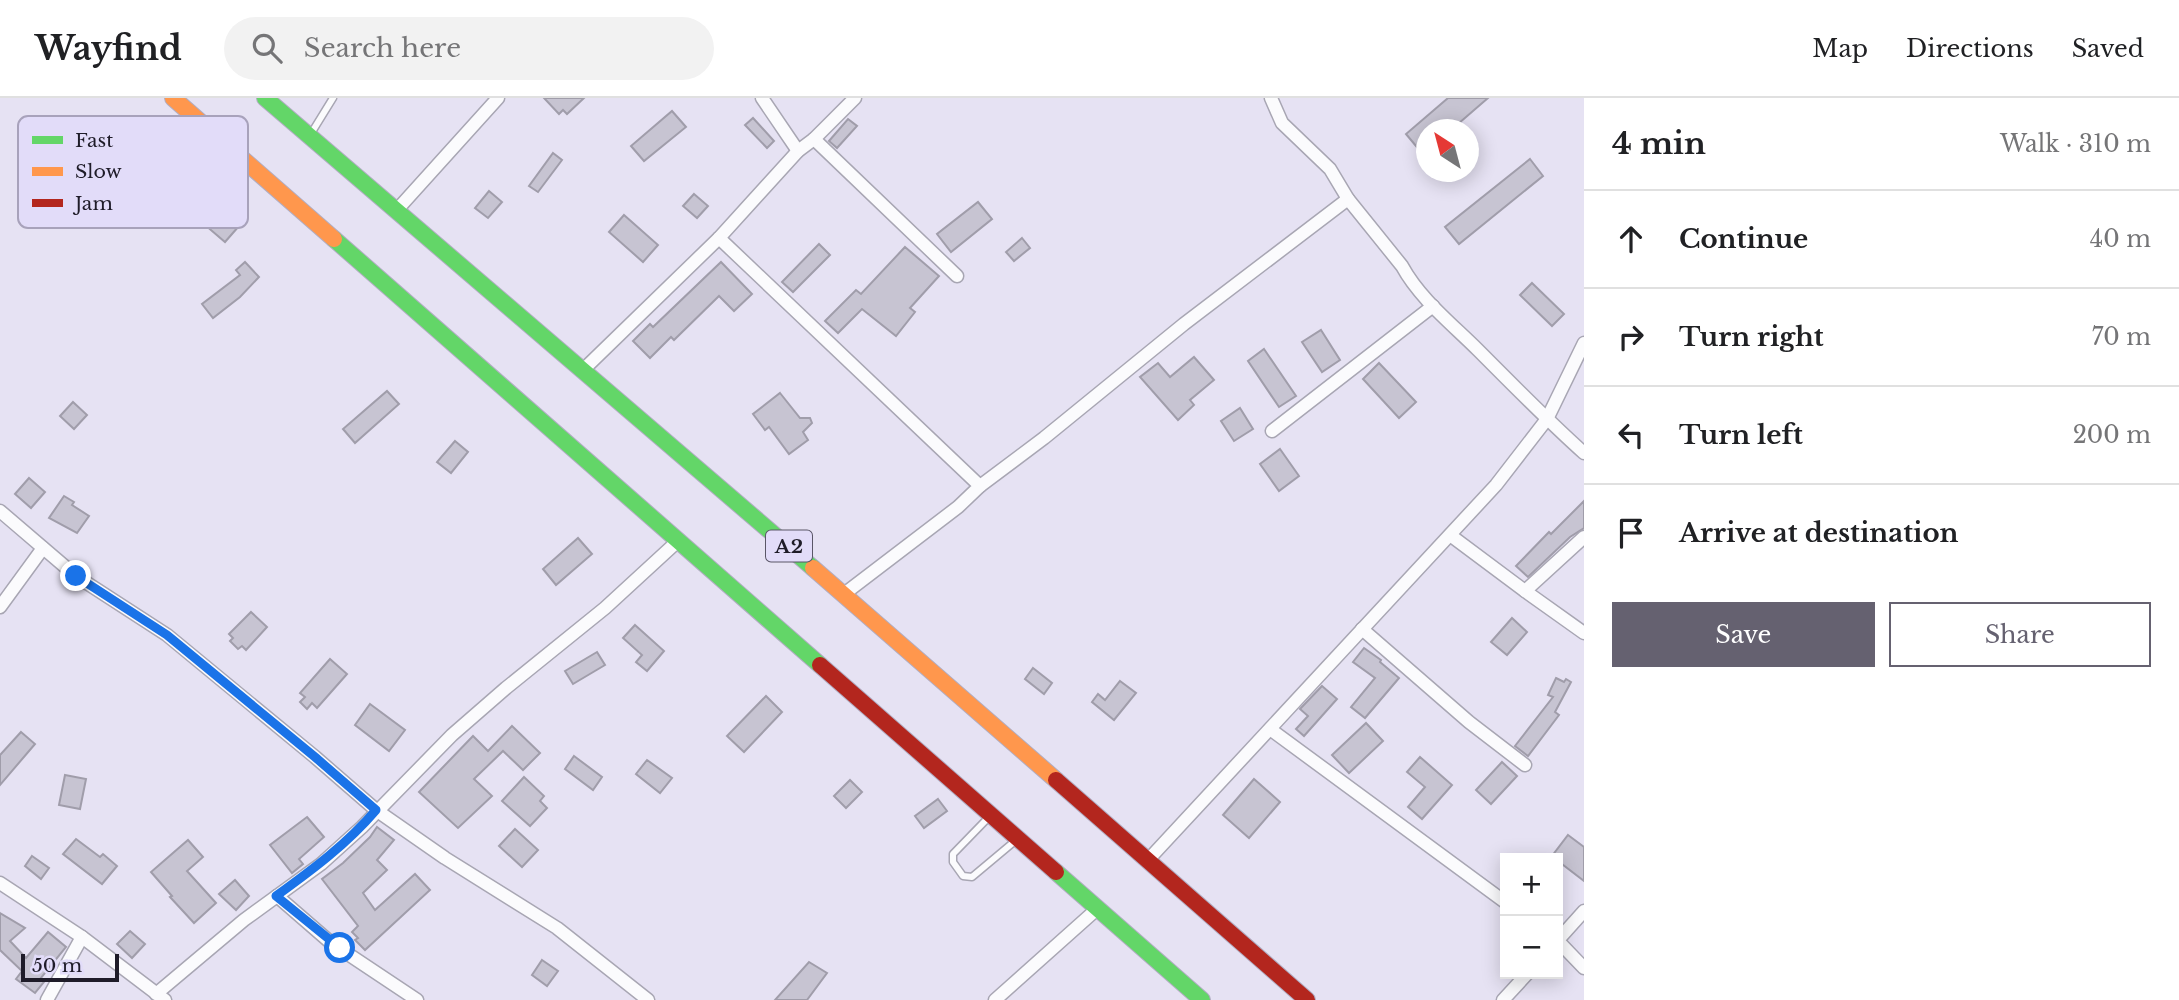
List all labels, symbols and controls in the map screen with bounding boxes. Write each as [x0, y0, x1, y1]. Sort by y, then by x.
search box [224, 17, 714, 80]
text: Wayfind [35, 28, 182, 69]
icon: search [248, 29, 286, 67]
text: Search here [304, 32, 461, 64]
text: Map [1812, 34, 1868, 63]
text: Directions [1906, 34, 2034, 63]
text: Saved [2072, 34, 2144, 63]
legend [18, 116, 248, 228]
north arrow [1416, 119, 1479, 182]
text: 4 min [1612, 125, 1706, 162]
text: Fast [75, 129, 114, 152]
text: Walk · 310 m [2000, 130, 2151, 158]
text: Slow [75, 160, 122, 183]
text: Jam [72, 192, 113, 215]
icon: ahead [1612, 220, 1650, 258]
text: Continue [1679, 223, 1808, 255]
text: 40 m [2090, 225, 2151, 253]
icon: right [1612, 318, 1650, 356]
text: Turn right [1679, 321, 1824, 353]
text: 70 m [2092, 323, 2151, 351]
icon: left [1612, 416, 1650, 454]
text: Turn left [1679, 419, 1803, 451]
text: 200 m [2073, 421, 2151, 449]
icon: arrive [1612, 514, 1650, 552]
text: Arrive at destination [1679, 517, 1959, 549]
road number: A2 [766, 530, 812, 561]
route end [60, 560, 91, 591]
button: Save [1612, 602, 1875, 667]
button: Share [1889, 602, 2151, 667]
map controls [1500, 853, 1563, 979]
button: + [1500, 853, 1563, 916]
button: − [1500, 916, 1563, 979]
route start [324, 932, 355, 963]
scale bar [21, 951, 119, 983]
text: 50 m [32, 954, 82, 977]

